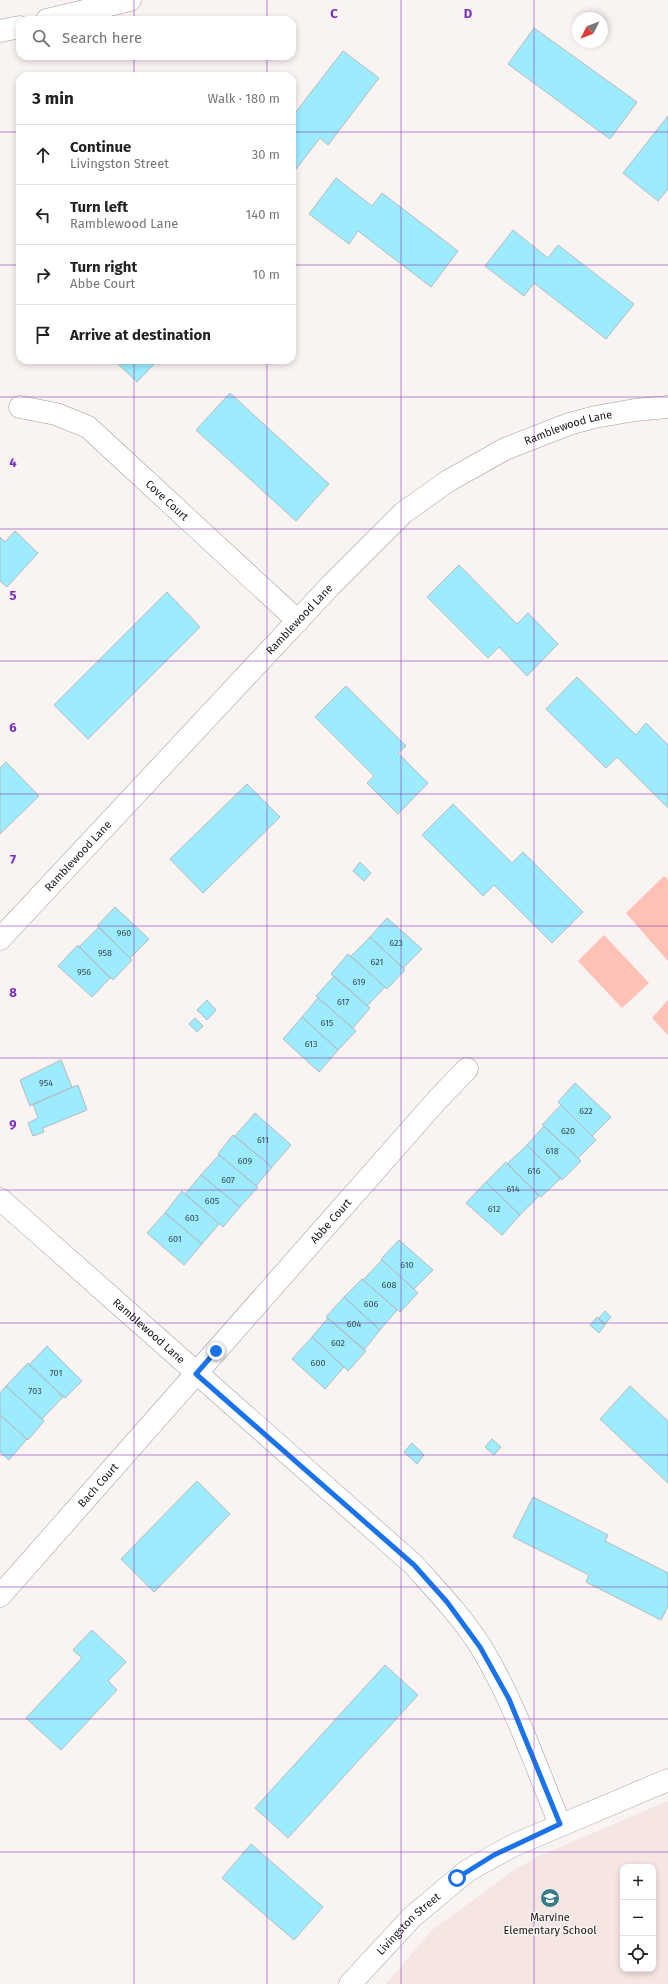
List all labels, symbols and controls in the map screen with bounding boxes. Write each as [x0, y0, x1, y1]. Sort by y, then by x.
text: C [330, 6, 338, 21]
text: D [464, 6, 473, 21]
north arrow [572, 12, 608, 48]
search box [16, 16, 296, 60]
icon: search [30, 27, 52, 49]
text: Search here [62, 29, 142, 47]
text: 3 min [32, 88, 74, 109]
text: Walk · 180 m [208, 91, 280, 106]
text: Continue [70, 138, 131, 156]
icon: ahead [32, 144, 54, 166]
text: 30 m [252, 147, 280, 162]
text: Livingston Street [70, 156, 169, 171]
text: Turn left [70, 198, 128, 216]
icon: left [32, 204, 54, 226]
text: 140 m [246, 207, 280, 222]
text: Ramblewood Lane [70, 216, 178, 231]
text: Turn right [70, 258, 137, 276]
icon: right [32, 264, 54, 286]
text: 10 m [253, 267, 280, 282]
text: Abbe Court [70, 276, 135, 291]
icon: arrive [32, 324, 54, 346]
text: Arrive at destination [70, 326, 211, 344]
street label: Ramblewood Lane [522, 408, 613, 447]
text: 4 [9, 455, 17, 470]
street label: Cove Court [143, 477, 191, 523]
street label: Ramblewood Lane [263, 581, 335, 657]
text: 5 [10, 588, 17, 603]
text: 6 [9, 720, 17, 735]
street label: Ramblewood Lane [42, 818, 114, 894]
text: 7 [10, 852, 16, 867]
house number: 960 [117, 928, 131, 938]
house number: 623 [389, 938, 403, 948]
house number: 958 [98, 948, 112, 958]
house number: 621 [371, 957, 383, 967]
house number: 956 [77, 967, 91, 977]
house number: 619 [353, 977, 366, 987]
text: 8 [9, 985, 17, 1000]
house number: 617 [337, 997, 349, 1007]
house number: 615 [321, 1018, 334, 1028]
house number: 613 [305, 1039, 317, 1049]
house number: 954 [39, 1078, 53, 1088]
house number: 622 [579, 1106, 593, 1116]
text: 9 [9, 1117, 17, 1132]
house number: 620 [561, 1126, 575, 1136]
house number: 611 [257, 1135, 269, 1145]
house number: 618 [545, 1146, 559, 1156]
house number: 609 [238, 1156, 252, 1166]
house number: 616 [527, 1166, 541, 1176]
house number: 607 [221, 1175, 235, 1185]
house number: 614 [506, 1184, 520, 1194]
house number: 605 [205, 1196, 220, 1206]
street label: Abbe Court [307, 1196, 354, 1246]
house number: 612 [488, 1204, 500, 1214]
house number: 603 [185, 1213, 199, 1223]
house number: 601 [168, 1234, 182, 1244]
house number: 610 [400, 1260, 414, 1270]
house number: 608 [382, 1280, 396, 1290]
street label: Ramblewood Lane [110, 1296, 188, 1366]
house number: 606 [364, 1299, 379, 1309]
house number: 604 [347, 1319, 362, 1329]
house number: 602 [331, 1338, 345, 1348]
route end [207, 1342, 225, 1360]
house number: 600 [311, 1358, 325, 1368]
house number: 701 [50, 1368, 62, 1378]
house number: 703 [28, 1386, 42, 1396]
street label: Bach Court [75, 1460, 121, 1510]
map controls [620, 1864, 656, 1972]
button: + [620, 1864, 656, 1900]
route start [448, 1869, 466, 1887]
school or university icon: Marvine Elementary School [539, 1887, 561, 1909]
street label: Livingston Street [374, 1890, 443, 1958]
button: − [620, 1900, 656, 1936]
place label: Marvine Elementary School [503, 1911, 597, 1937]
button: locate [620, 1936, 656, 1972]

